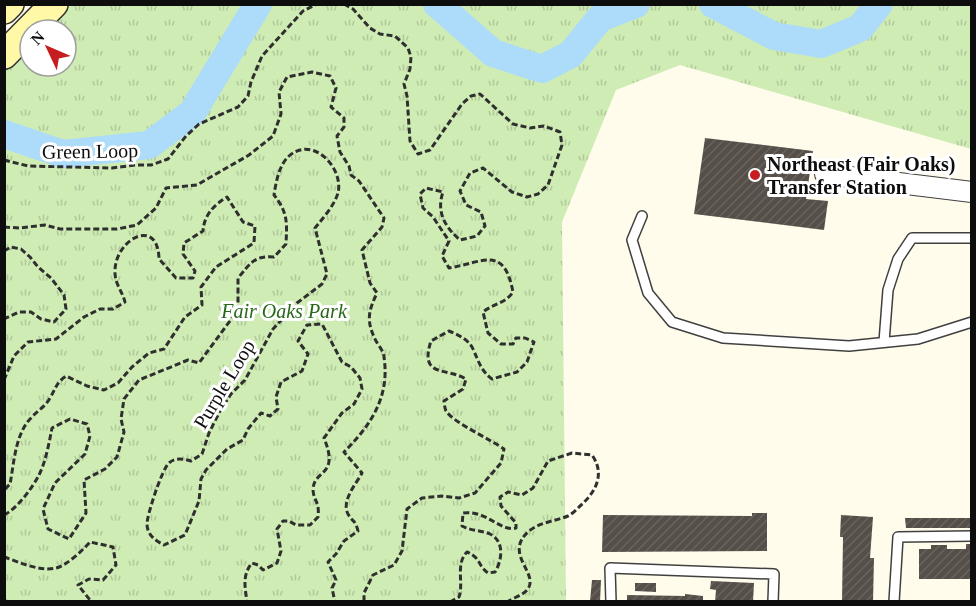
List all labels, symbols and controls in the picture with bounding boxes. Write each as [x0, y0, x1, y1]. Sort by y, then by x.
north arrow [18, 18, 78, 78]
text: N [27, 28, 48, 48]
street label: Green Loop [42, 139, 138, 164]
place label: Northeast (Fair Oaks) Transfer Station [767, 153, 956, 198]
marker: Northeast (Fair Oaks) Transfer Station [748, 168, 762, 182]
park label: Fair Oaks Park [220, 300, 348, 322]
street label: Purple Loop [189, 336, 260, 433]

